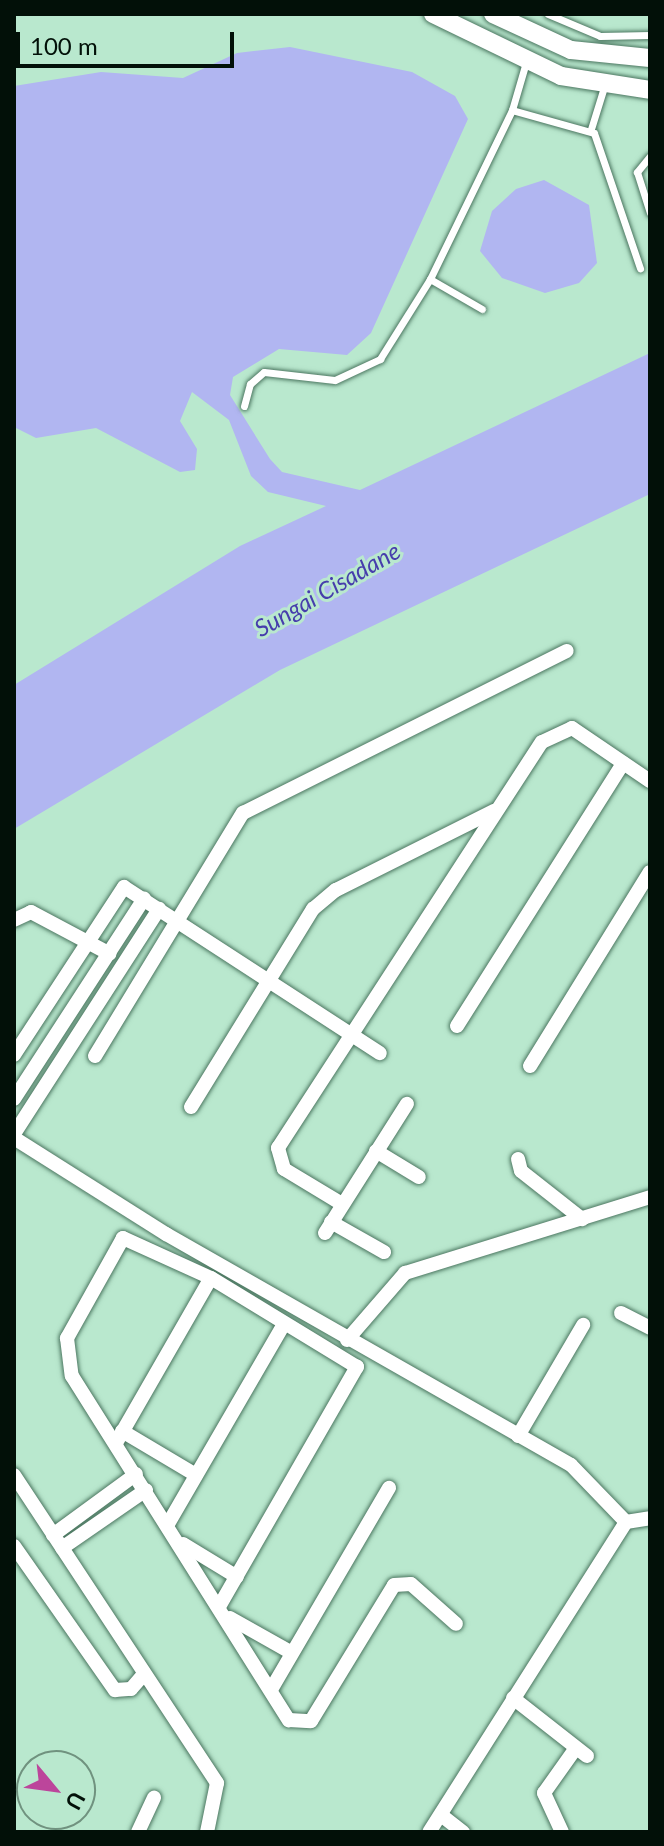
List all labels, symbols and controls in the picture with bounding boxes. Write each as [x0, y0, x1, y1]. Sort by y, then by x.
scale bar [20, 16, 238, 66]
text: 100 m [30, 31, 98, 60]
water label: Sungai Cisadane [249, 536, 405, 642]
north arrow [16, 1750, 96, 1830]
text: U [60, 1787, 91, 1815]

